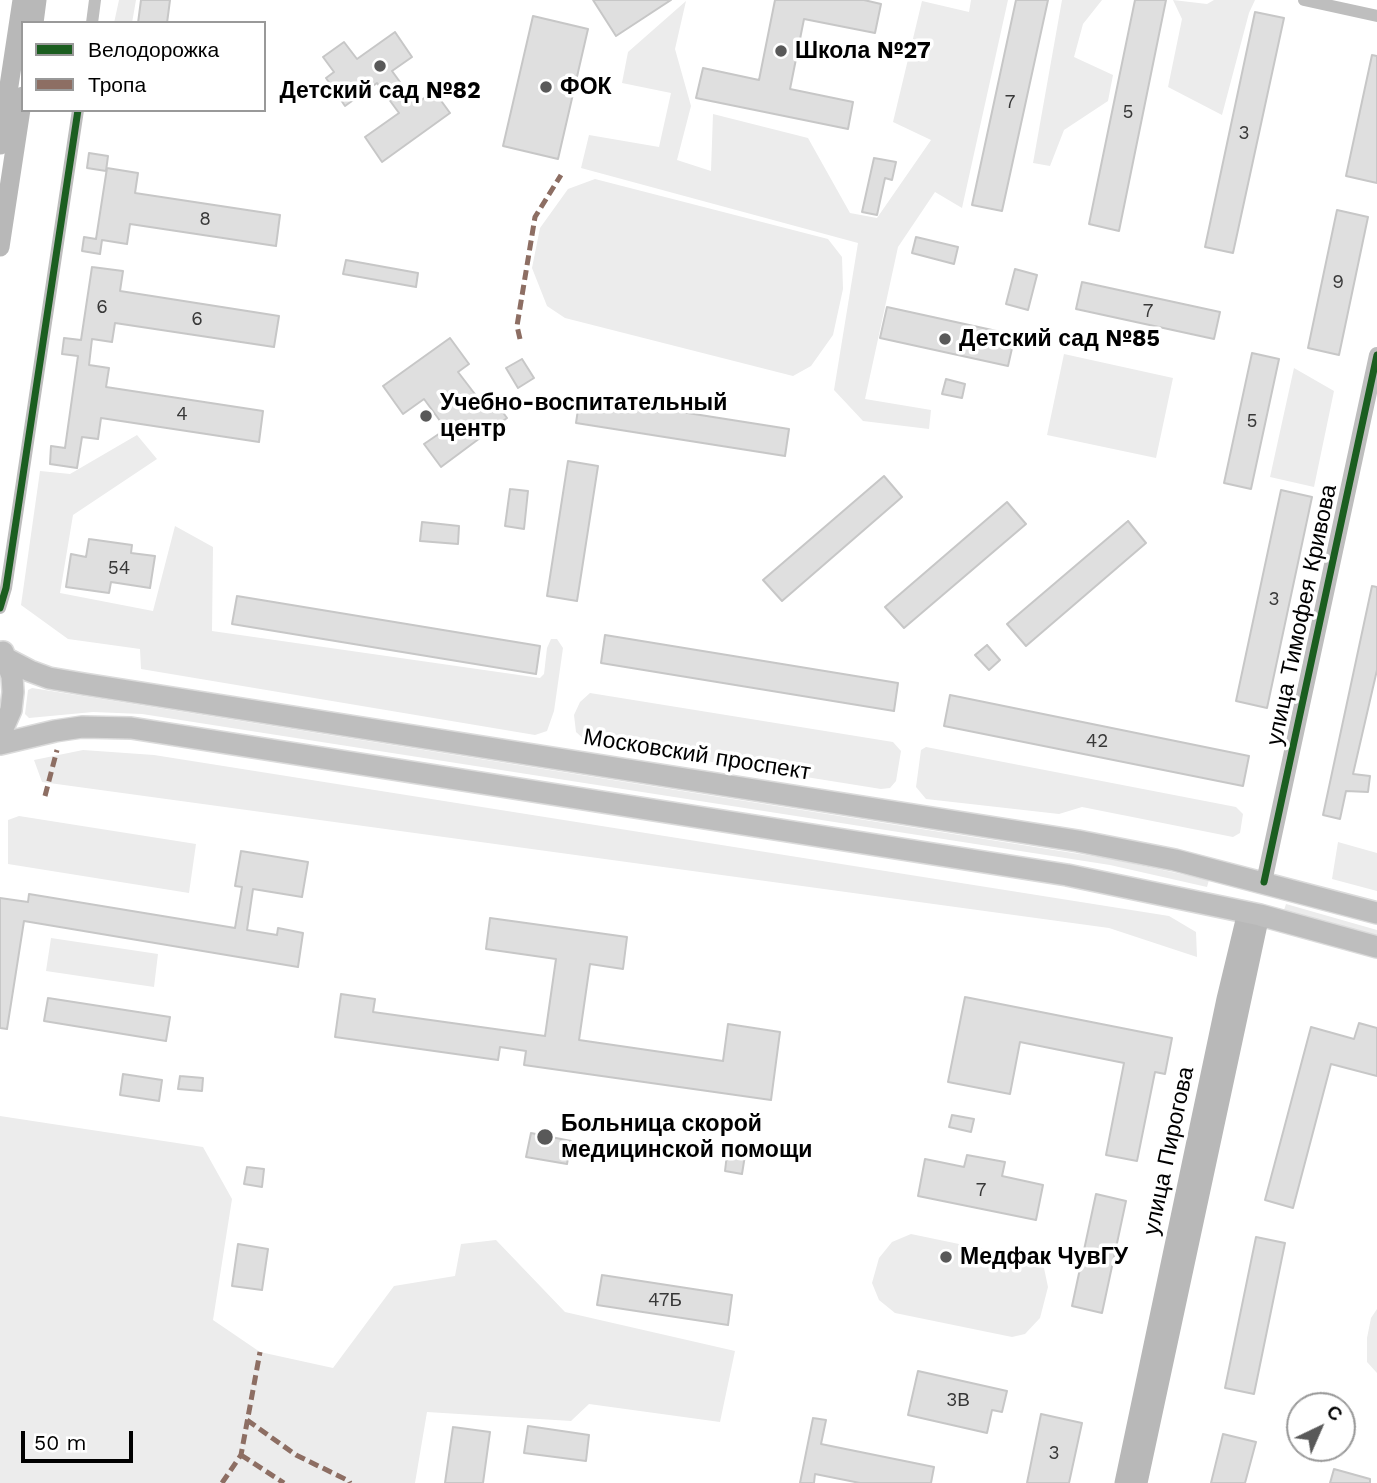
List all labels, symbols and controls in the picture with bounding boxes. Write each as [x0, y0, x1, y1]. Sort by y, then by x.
legend [21, 21, 266, 112]
text: Велодорожка [88, 37, 219, 62]
place label: Школа №27 [795, 37, 931, 65]
marker: Школа №27 [773, 43, 789, 59]
marker: Детский сад №82 [372, 58, 388, 74]
text: Тропа [88, 72, 146, 97]
place label: ФОК [560, 73, 612, 101]
place label: Детский сад №82 [279, 77, 481, 105]
marker: ФОК [538, 79, 554, 95]
house number: 7 [1005, 91, 1015, 113]
house number: 5 [1122, 101, 1134, 123]
house number: 3 [1238, 122, 1250, 144]
house number: 8 [199, 208, 211, 230]
house number: 9 [1332, 271, 1344, 293]
house number: 6 [96, 296, 108, 318]
house number: 7 [1143, 300, 1153, 322]
house number: 6 [191, 308, 203, 330]
place label: Детский сад №85 [959, 325, 1160, 353]
marker: Детский сад №85 [937, 331, 953, 347]
place label: Учебно-воспитательный центр [440, 389, 727, 443]
house number: 4 [176, 403, 188, 425]
marker: Учебно-воспитательный центр [418, 408, 434, 424]
house number: 5 [1246, 410, 1258, 432]
street label: улица Тимофея Кривова [1261, 482, 1343, 748]
house number: 54 [108, 557, 130, 579]
house number: 3 [1268, 588, 1280, 610]
street label: Московский проспект [581, 723, 813, 787]
house number: 42 [1086, 730, 1108, 752]
street label: улица Пирогова [1138, 1064, 1200, 1238]
place label: Больница скорой медицинской помощи [561, 1110, 812, 1164]
marker: Больница скорой медицинской помощи [535, 1127, 555, 1147]
house number: 7 [976, 1179, 986, 1201]
place label: Медфак ЧувГУ [960, 1243, 1128, 1271]
marker: Медфак ЧувГУ [938, 1249, 954, 1265]
house number: 47Б [648, 1289, 682, 1311]
house number: 3В [946, 1389, 970, 1411]
north arrow [1286, 1392, 1356, 1462]
text: С [1322, 1400, 1347, 1426]
scale bar [24, 1416, 136, 1460]
text: 50 m [34, 1430, 86, 1455]
house number: 3 [1048, 1442, 1060, 1464]

